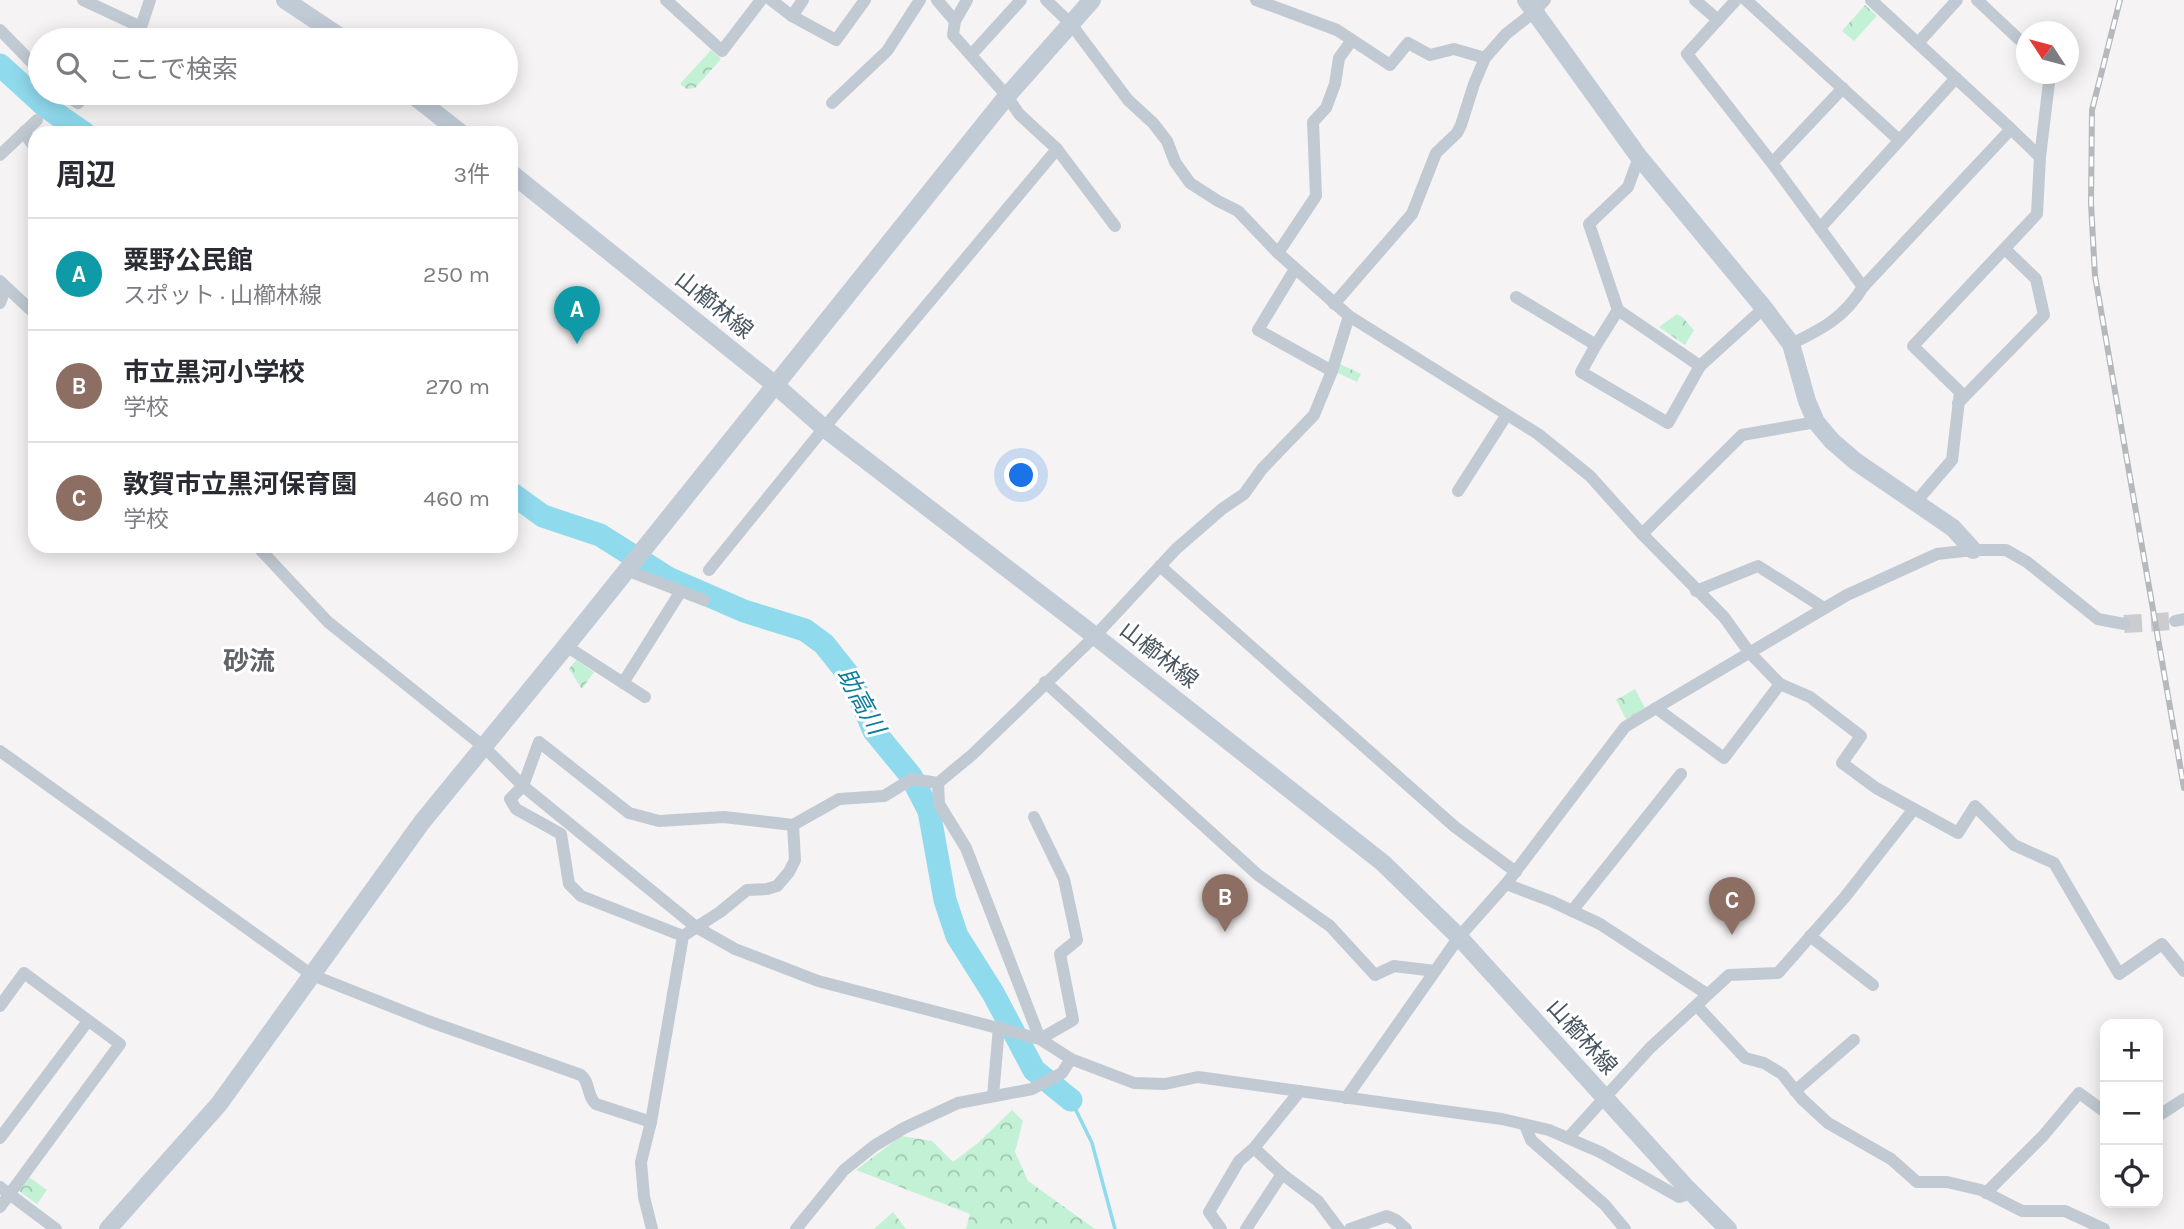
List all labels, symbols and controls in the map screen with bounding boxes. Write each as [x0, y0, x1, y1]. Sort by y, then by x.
north arrow [2016, 21, 2079, 84]
search box [28, 28, 518, 105]
icon: search [52, 48, 90, 86]
text: ここで検索 [108, 54, 238, 85]
text: 周辺 [56, 157, 116, 193]
text: 3件 [453, 161, 490, 188]
text: 粟野公民館 [123, 245, 253, 276]
text: A [72, 261, 86, 288]
text: 250 m [423, 261, 490, 288]
street label: 山櫛林線 [670, 266, 758, 344]
text: スポット · 山櫛林線 [123, 282, 322, 309]
pin: A [554, 286, 600, 344]
text: 市立黒河小学校 [123, 357, 305, 388]
text: B [72, 373, 86, 400]
text: 270 m [425, 373, 490, 400]
text: 学校 [123, 394, 169, 421]
your location [1004, 458, 1038, 492]
text: 敦賀市立黒河保育園 [123, 469, 357, 500]
text: C [72, 485, 86, 512]
text: 460 m [423, 485, 490, 512]
text: 学校 [123, 506, 169, 533]
street label: 山櫛林線 [1114, 616, 1204, 694]
district label: 砂流 [223, 646, 275, 677]
water label: 助高川 [831, 663, 892, 742]
pin: B [1202, 874, 1248, 932]
pin: C [1709, 877, 1755, 935]
street label: 山櫛林線 [1541, 994, 1623, 1080]
map controls [2100, 1019, 2163, 1208]
button: + [2100, 1019, 2163, 1082]
button: − [2100, 1082, 2163, 1145]
button: locate [2100, 1145, 2163, 1208]

